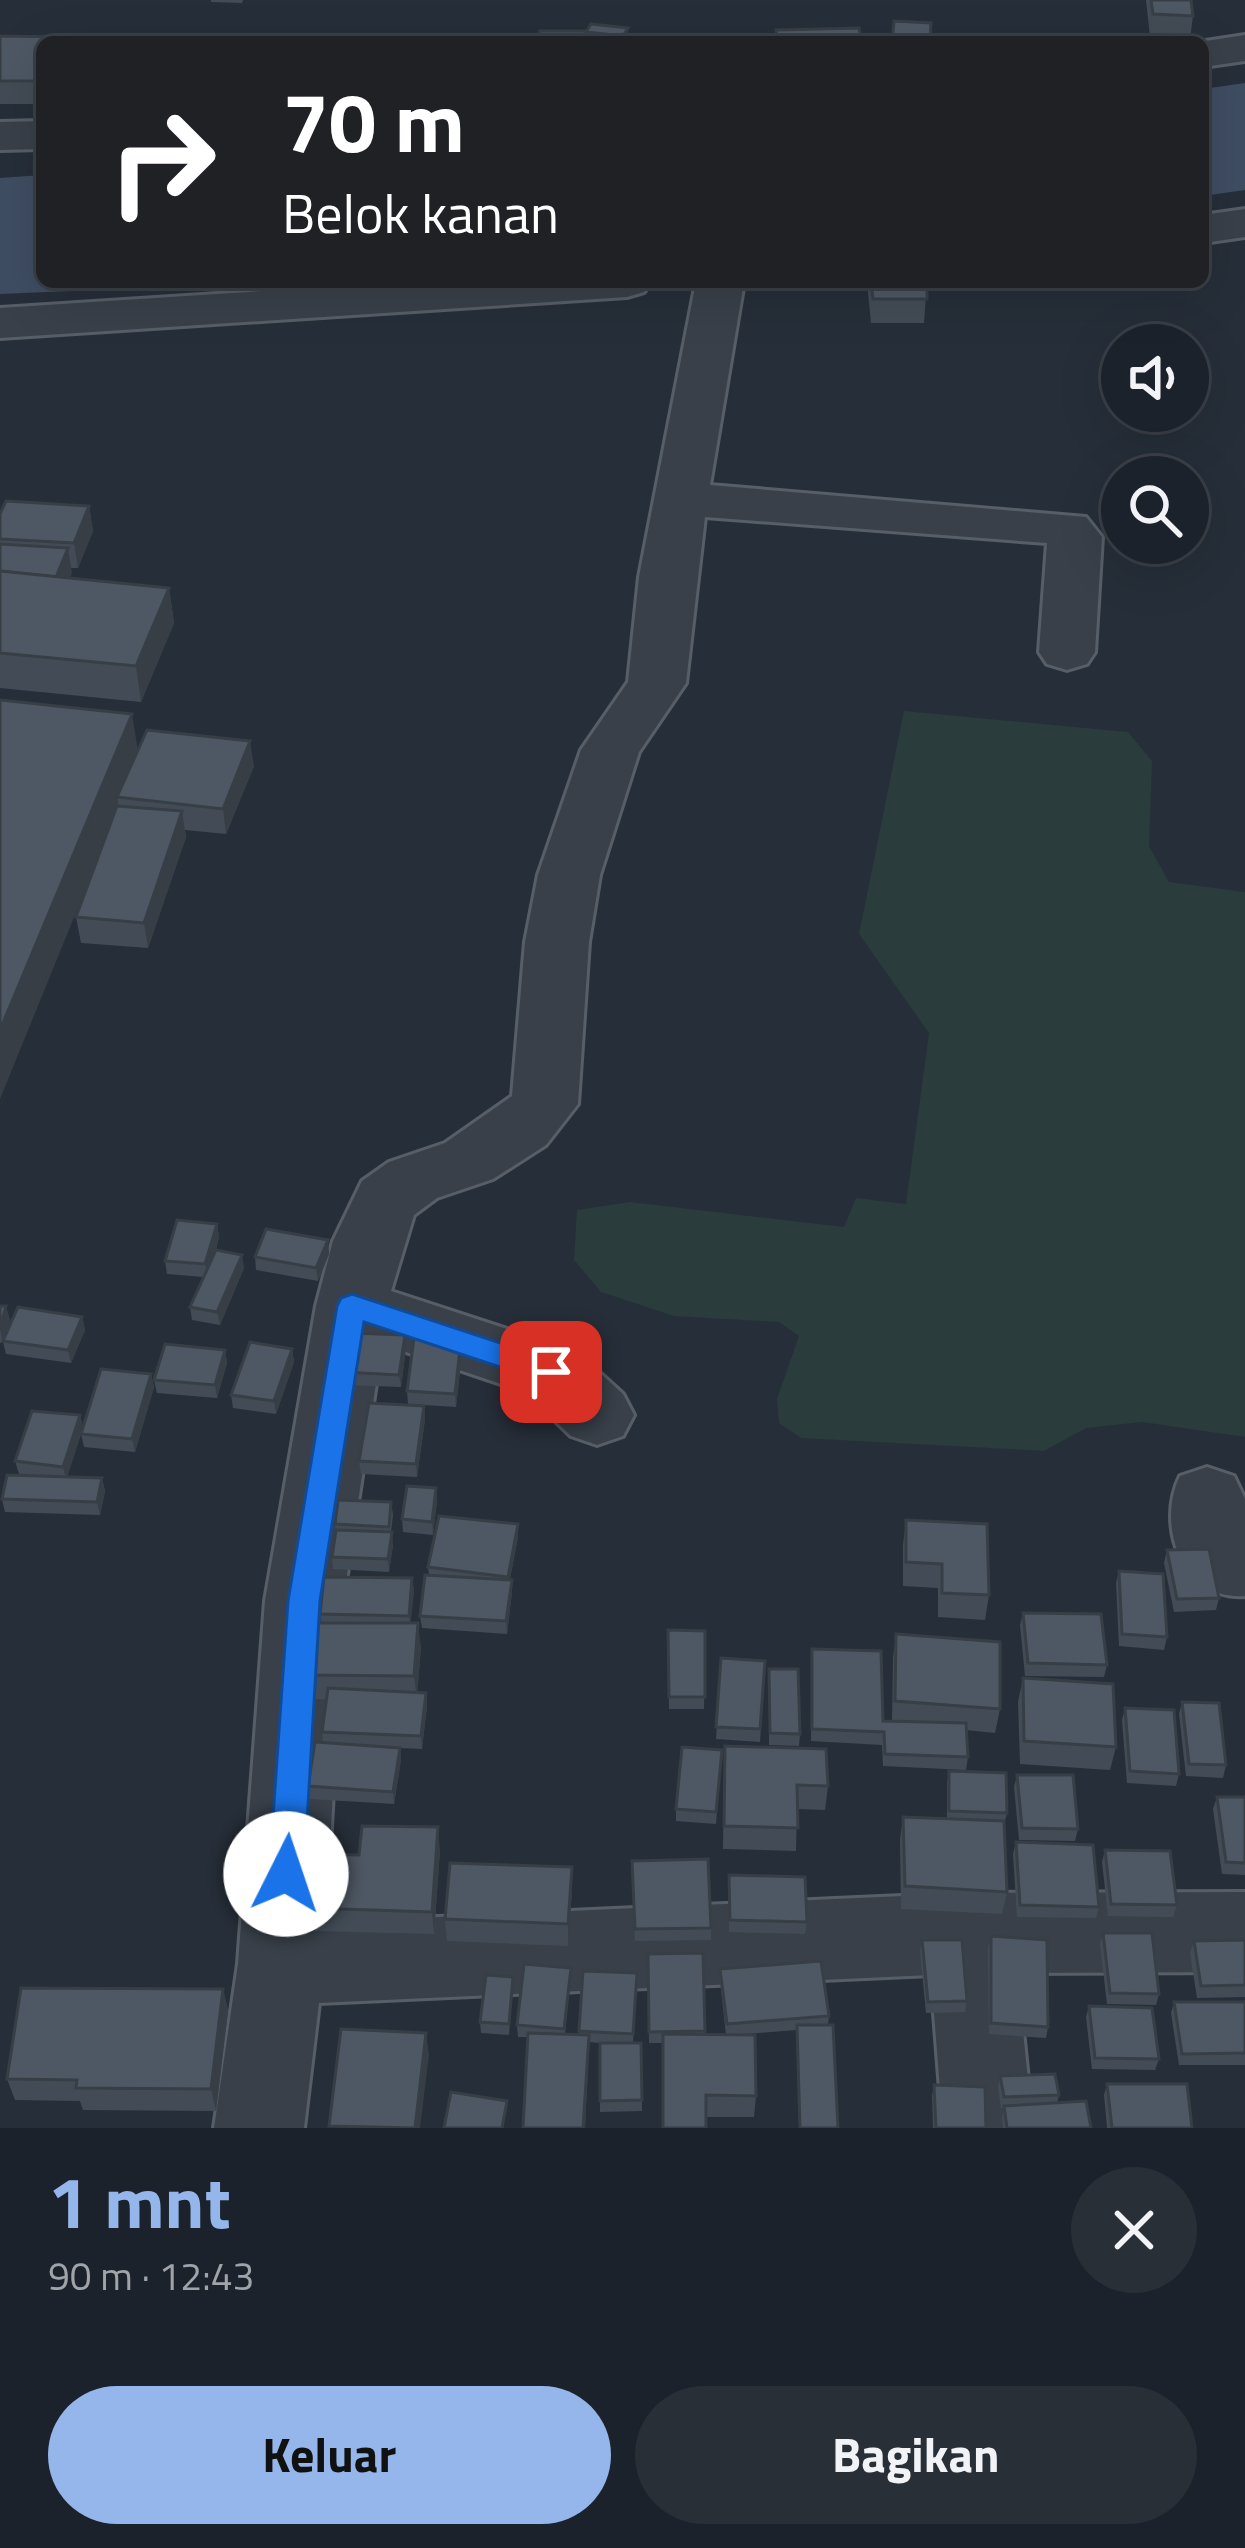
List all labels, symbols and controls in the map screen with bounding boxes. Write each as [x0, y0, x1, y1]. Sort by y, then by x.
text: 70 m [282, 57, 465, 185]
icon: right [84, 84, 240, 240]
text: Belok kanan [282, 172, 559, 254]
map controls [1101, 324, 1209, 564]
button: sound [1101, 324, 1209, 432]
button: search [1101, 456, 1209, 564]
pin [500, 1321, 602, 1423]
icon: arrive [518, 1339, 584, 1405]
position arrow [223, 1811, 349, 1937]
text: 1 mnt [48, 2146, 231, 2256]
button: close [1071, 2167, 1197, 2293]
text: 90 m · 12:43 [48, 2246, 254, 2305]
button: Keluar [48, 2386, 611, 2524]
button: Bagikan [635, 2386, 1197, 2524]

